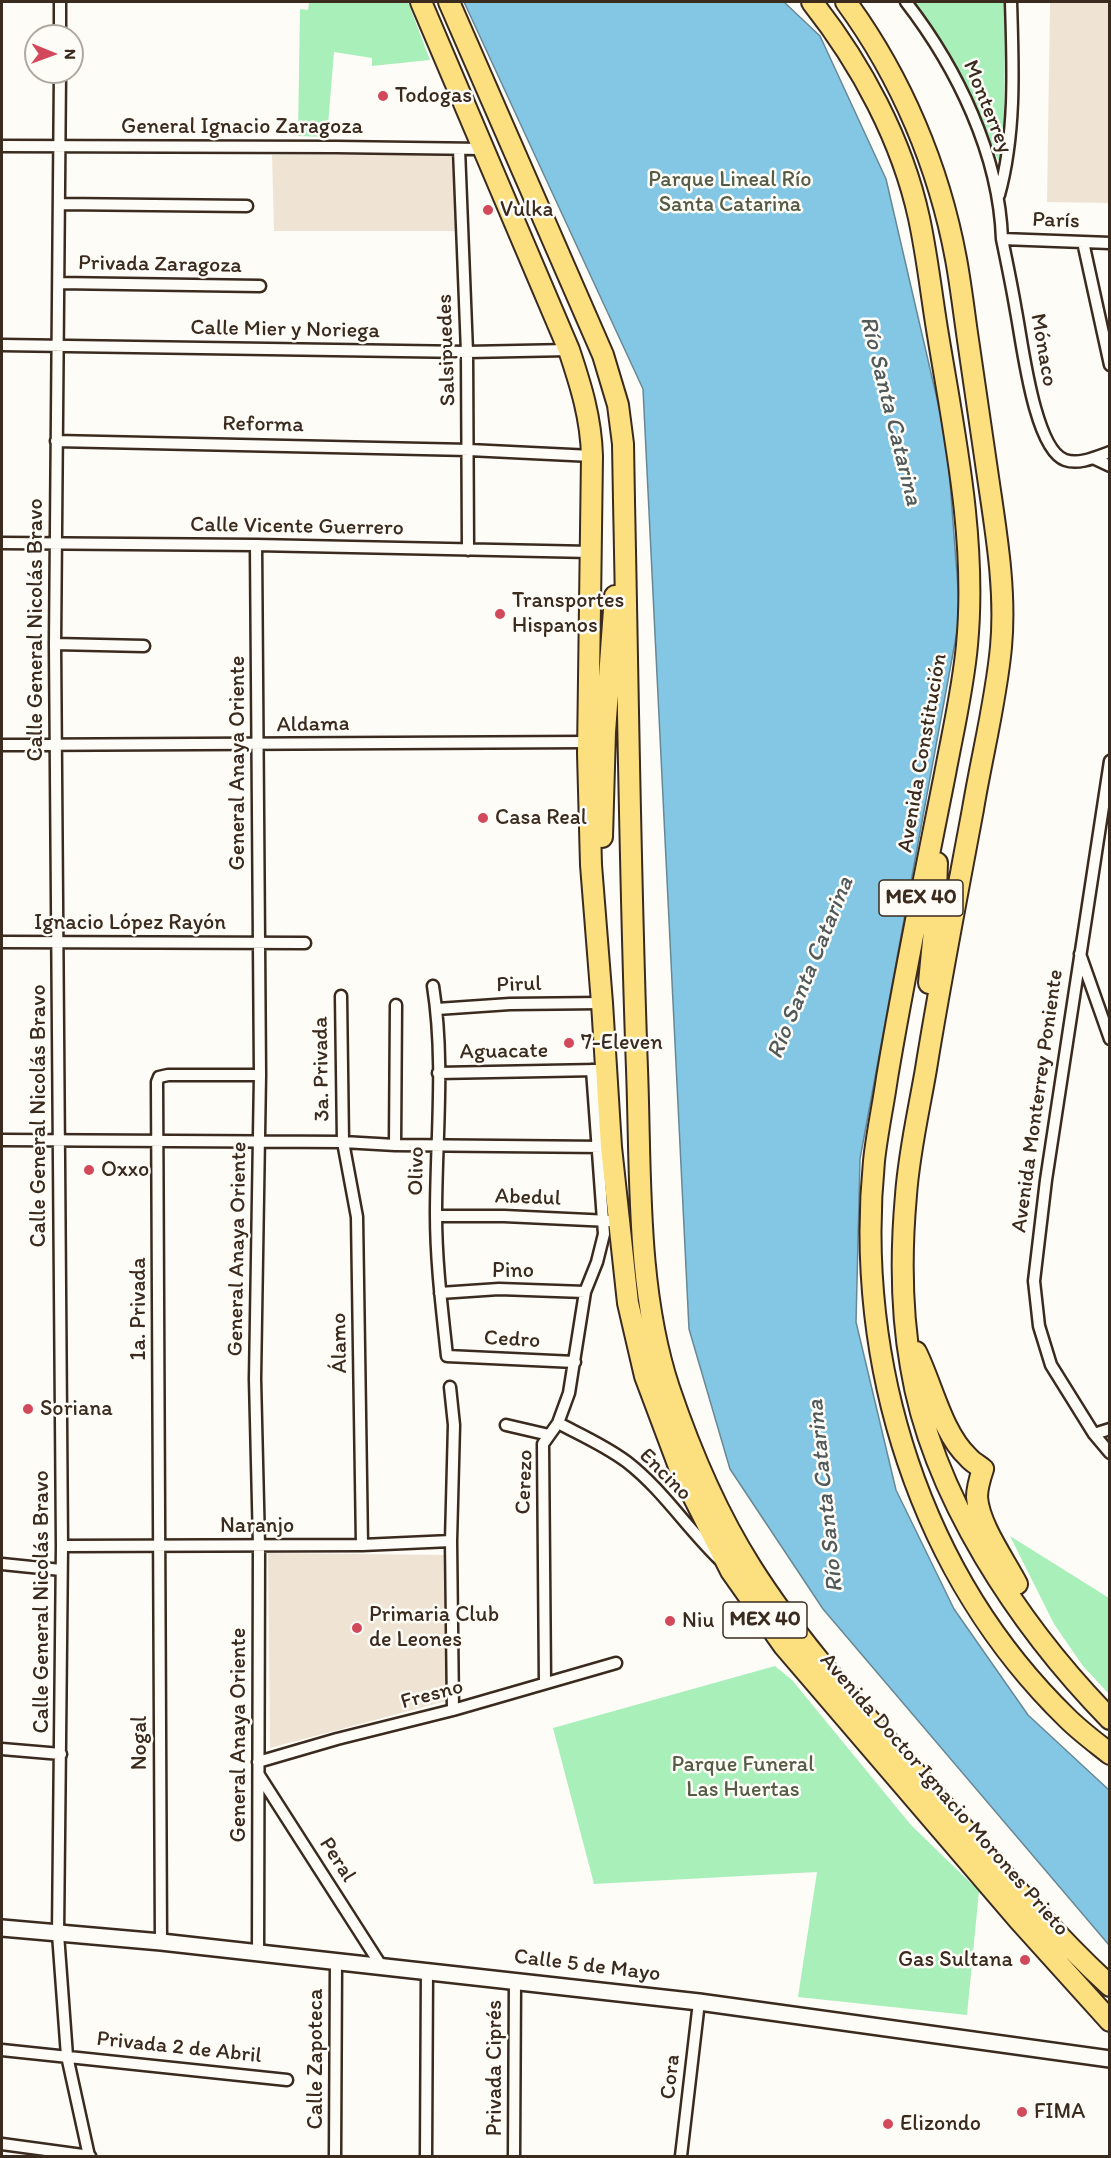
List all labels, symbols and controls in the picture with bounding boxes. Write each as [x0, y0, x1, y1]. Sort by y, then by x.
north arrow [24, 24, 84, 84]
text: N [61, 49, 80, 60]
street label: Monterrey [956, 57, 1018, 157]
place label: Todogas [395, 83, 472, 109]
marker: Todogas [376, 89, 390, 103]
street label: General Ignacio Zaragoza [121, 114, 363, 140]
park label: Parque Lineal Río Santa Catarina [648, 167, 812, 218]
place label: Vulka [500, 197, 553, 223]
marker: Vulka [481, 203, 495, 217]
street label: París [1032, 207, 1080, 235]
street label: Privada Zaragoza [78, 250, 242, 280]
street label: Salsipuedes [432, 293, 462, 407]
street label: Mónaco [1024, 311, 1062, 389]
water label: Río Santa Catarina [853, 313, 927, 509]
street label: Calle Mier y Noriega [190, 315, 380, 345]
street label: Reforma [222, 411, 304, 439]
street label: Calle General Nicolás Bravo [23, 498, 49, 762]
street label: Calle Vicente Guerrero [190, 512, 404, 542]
place label: Transportes Hispanos [512, 588, 624, 640]
marker: Transportes Hispanos [493, 607, 507, 621]
street label: Avenida Constitución [892, 651, 954, 855]
street label: General Anaya Oriente [225, 656, 251, 870]
street label: Aldama [276, 711, 350, 739]
place label: Casa Real [495, 805, 587, 831]
marker: Casa Real [476, 811, 490, 825]
water label: Río Santa Catarina [761, 873, 861, 1063]
road number: MEX 40 [879, 880, 963, 916]
street label: Ignacio López Rayón [34, 910, 226, 936]
street label: Avenida Monterrey Poniente [1006, 968, 1070, 1234]
street label: Pirul [496, 971, 542, 999]
street label: Calle General Nicolás Bravo [26, 984, 52, 1248]
street label: 3a. Privada [308, 1016, 336, 1122]
place label: 7-Eleven [581, 1030, 663, 1056]
marker: 7-Eleven [562, 1036, 576, 1050]
street label: Aguacate [460, 1038, 548, 1066]
street label: General Anaya Oriente [223, 1141, 253, 1357]
street label: Olivo [403, 1146, 431, 1196]
place label: Oxxo [101, 1157, 149, 1183]
marker: Oxxo [82, 1163, 96, 1177]
street label: Abedul [495, 1184, 561, 1212]
street label: 1a. Privada [126, 1257, 152, 1361]
street label: Pino [492, 1258, 534, 1284]
street label: Álamo [326, 1312, 354, 1374]
street label: Cedro [483, 1325, 541, 1355]
place label: Soriana [40, 1396, 113, 1422]
water label: Río Santa Catarina [802, 1398, 850, 1594]
marker: Soriana [21, 1402, 35, 1416]
street label: Encino [633, 1443, 697, 1507]
street label: Cerezo [511, 1449, 539, 1515]
street label: Calle General Nicolás Bravo [29, 1470, 55, 1734]
street label: Naranjo [220, 1513, 294, 1539]
place label: Primaria Club de Leones [369, 1602, 499, 1654]
road number: MEX 40 [723, 1602, 807, 1638]
place label: Niu [682, 1608, 714, 1634]
marker: Niu [663, 1614, 677, 1628]
marker: Primaria Club de Leones [350, 1621, 364, 1635]
street label: General Anaya Oriente [226, 1628, 252, 1842]
street label: Avenida Doctor Ignacio Morones Prieto [814, 1648, 1074, 1942]
street label: Fresno [398, 1674, 466, 1716]
street label: Nogal [127, 1716, 153, 1770]
park label: Parque Funeral Las Huertas [672, 1752, 814, 1804]
street label: Peral [313, 1833, 361, 1887]
street label: Calle 5 de Mayo [512, 1944, 662, 1988]
place label: Gas Sultana [898, 1947, 1013, 1973]
marker: Gas Sultana [1018, 1953, 1032, 1967]
street label: Calle Zapoteca [303, 1989, 329, 2129]
street label: Privada Ciprés [482, 2000, 508, 2136]
street label: Privada 2 de Abril [95, 2026, 263, 2070]
street label: Cora [656, 2053, 686, 2101]
place label: FIMA [1034, 2099, 1085, 2125]
marker: FIMA [1015, 2105, 1029, 2119]
place label: Elizondo [900, 2111, 981, 2137]
marker: Elizondo [881, 2117, 895, 2131]

